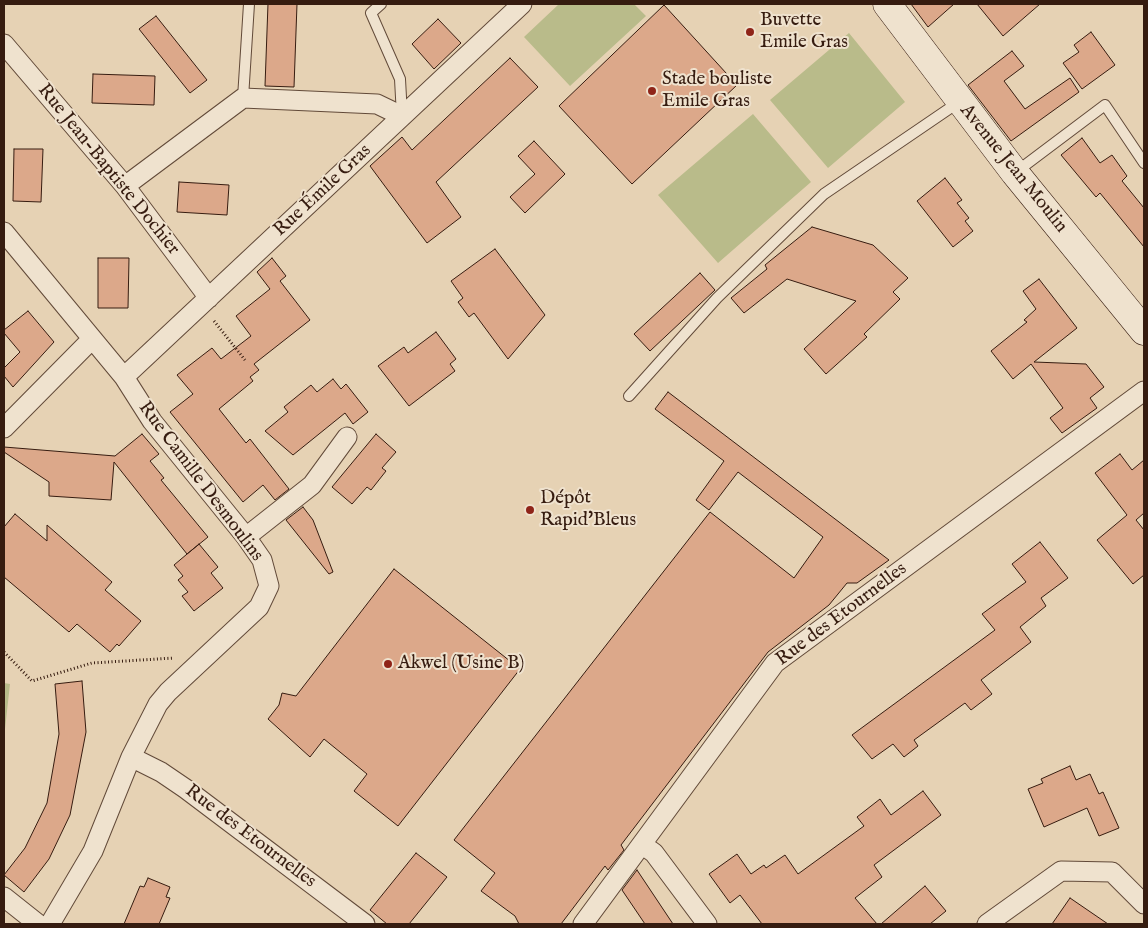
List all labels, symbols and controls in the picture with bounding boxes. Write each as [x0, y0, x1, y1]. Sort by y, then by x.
place label: Buvette Emile Gras [760, 10, 848, 54]
marker: Buvette Emile Gras [744, 26, 756, 38]
place label: Stade bouliste Emile Gras [662, 69, 772, 113]
street label: Rue Jean-Baptiste Dochier [32, 80, 184, 260]
marker: Stade bouliste Emile Gras [646, 85, 658, 97]
street label: Avenue Jean Moulin [954, 100, 1072, 238]
street label: Rue Émile Gras [270, 140, 376, 242]
street label: Rue Camille Desmoulins [132, 398, 268, 566]
place label: Dépôt Rapid'Bleus [540, 488, 636, 532]
marker: Dépôt Rapid'Bleus [524, 504, 536, 516]
street label: Rue des Etournelles [772, 558, 912, 672]
place label: Akwel (Usine B) [398, 653, 524, 675]
marker: Akwel (Usine B) [382, 658, 394, 670]
street label: Rue des Etournelles [180, 780, 320, 894]

